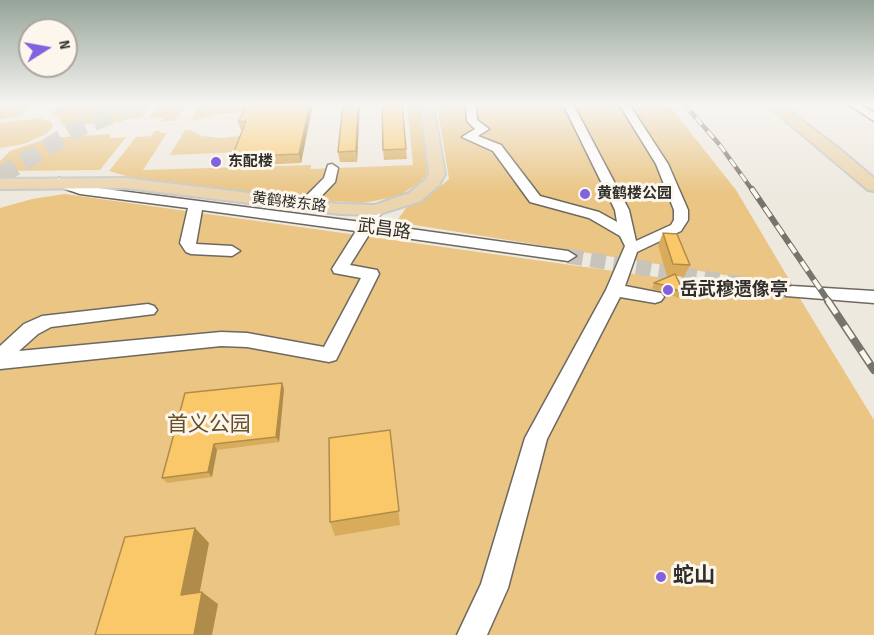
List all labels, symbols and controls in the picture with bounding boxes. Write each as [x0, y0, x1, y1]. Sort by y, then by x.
north arrow [18, 18, 78, 78]
text: N [54, 39, 74, 51]
place label: 东配楼 [228, 153, 273, 171]
marker: 东配楼 [209, 155, 223, 169]
place label: 黄鹤楼公园 [597, 185, 672, 203]
marker: 黄鹤楼公园 [578, 187, 592, 201]
street label: 黄鹤楼东路 [251, 189, 327, 217]
street label: 武昌路 [356, 216, 412, 244]
place label: 岳武穆遗像亭 [680, 279, 788, 301]
marker: 岳武穆遗像亭 [661, 283, 675, 297]
park label: 首义公园 [167, 413, 251, 439]
place label: 蛇山 [673, 564, 715, 590]
marker: 蛇山 [654, 570, 668, 584]

